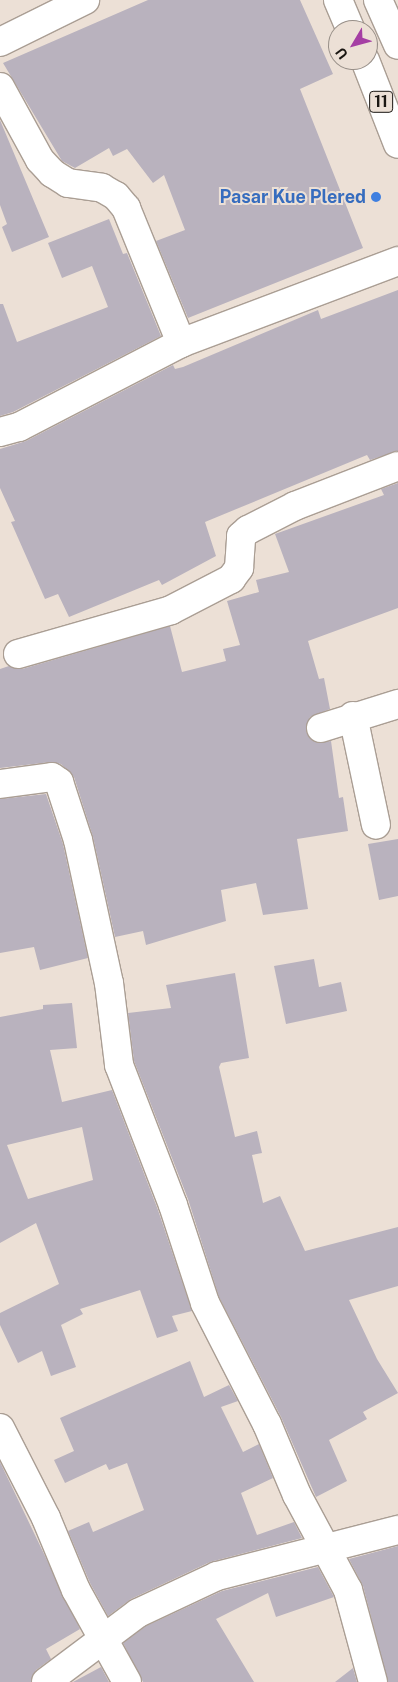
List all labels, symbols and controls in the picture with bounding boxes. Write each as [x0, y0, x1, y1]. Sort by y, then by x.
north arrow [328, 20, 378, 70]
text: U [332, 45, 351, 62]
road number: 11 [368, 88, 394, 115]
place label: Pasar Kue Plered [220, 186, 366, 208]
marker: Pasar Kue Plered [370, 191, 382, 203]

